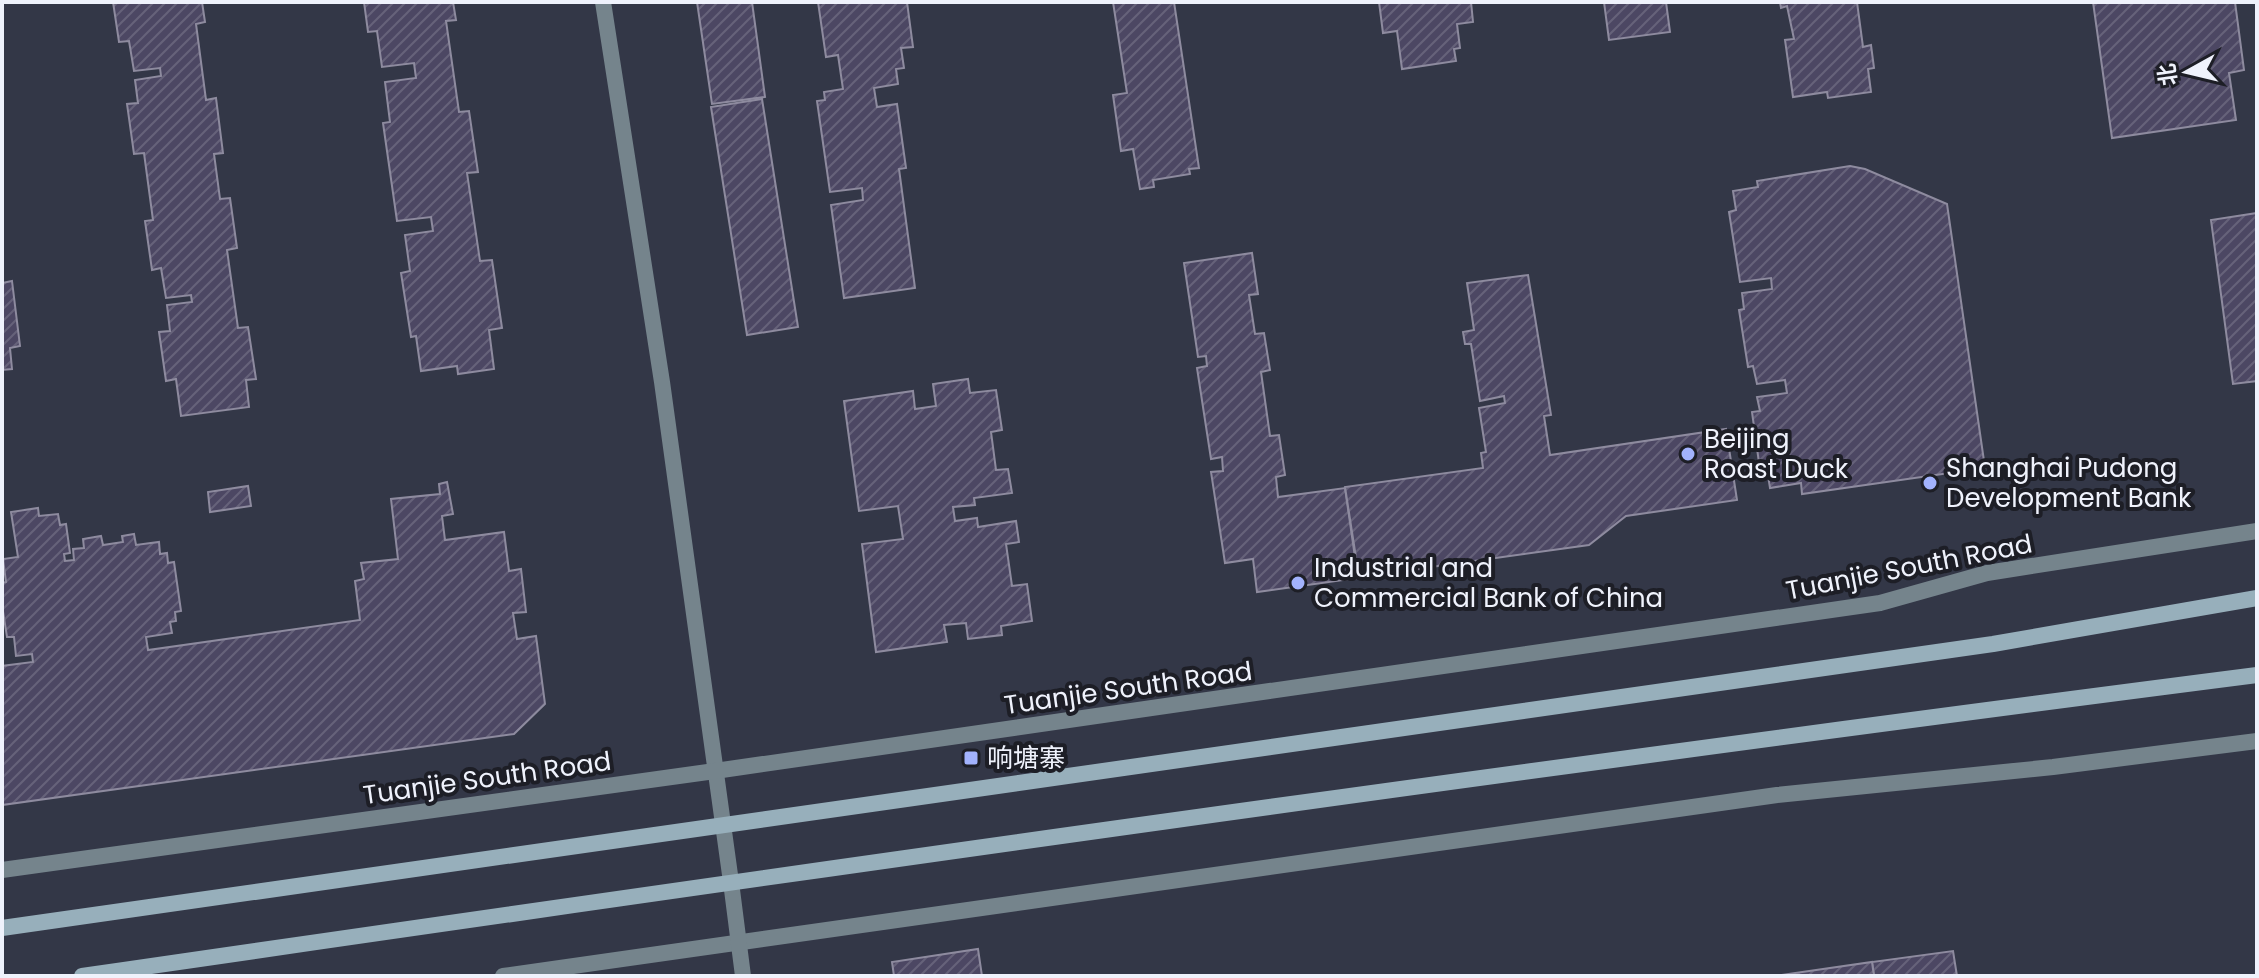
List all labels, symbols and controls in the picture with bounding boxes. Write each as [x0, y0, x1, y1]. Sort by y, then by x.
north arrow [2147, 32, 2227, 112]
text: 北 [2151, 62, 2185, 88]
place label: Beijing Roast Duck [1704, 421, 1849, 487]
marker: Beijing Roast Duck [1679, 445, 1697, 463]
place label: Shanghai Pudong Development Bank [1946, 450, 2192, 516]
marker: Shanghai Pudong Development Bank [1921, 474, 1939, 492]
street label: Tuanjie South Road [1783, 525, 2035, 609]
place label: Industrial and Commercial Bank of China [1314, 550, 1663, 616]
marker: Industrial and Commercial Bank of China [1289, 574, 1307, 592]
street label: Tuanjie South Road [1002, 653, 1254, 723]
place label: 响塘寨 [987, 740, 1065, 776]
street label: Tuanjie South Road [361, 743, 613, 813]
marker: 响塘寨 [962, 749, 980, 767]

